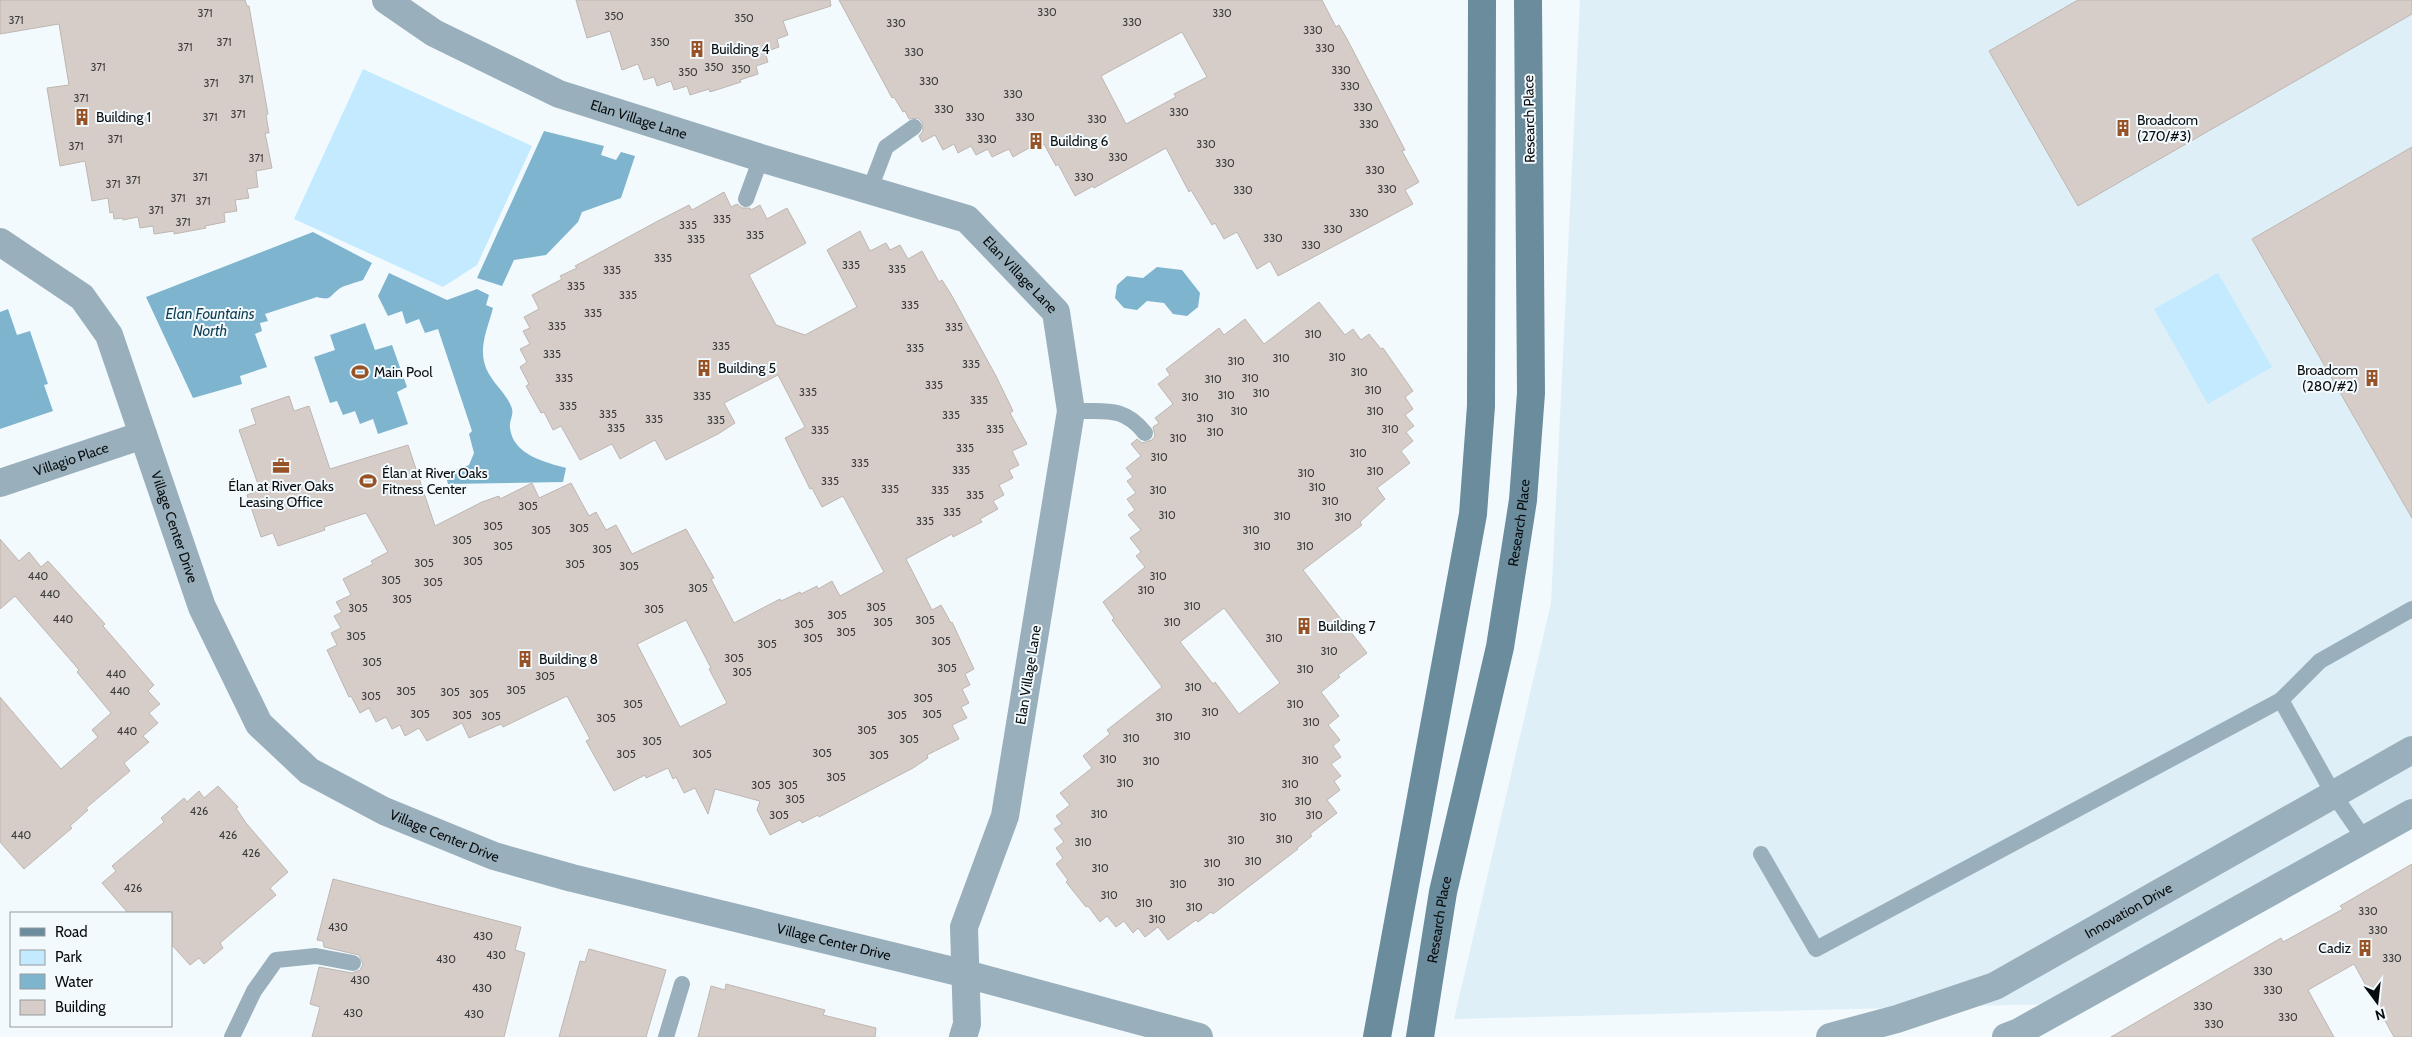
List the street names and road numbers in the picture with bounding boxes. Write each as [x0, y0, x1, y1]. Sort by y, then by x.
street label: Research Place [1519, 75, 1539, 163]
street label: Elan Village Lane [588, 96, 689, 143]
street label: Elan Village Lane [979, 232, 1061, 317]
street label: Villagio Place [31, 438, 111, 480]
street label: Village Center Drive [147, 468, 202, 585]
street label: Research Place [1504, 479, 1534, 568]
street label: Elan Village Lane [1011, 624, 1045, 726]
street label: Village Center Drive [387, 805, 501, 866]
street label: Research Place [1423, 874, 1455, 964]
street label: Innovation Drive [2081, 879, 2175, 942]
street label: Village Center Drive [775, 919, 893, 964]

